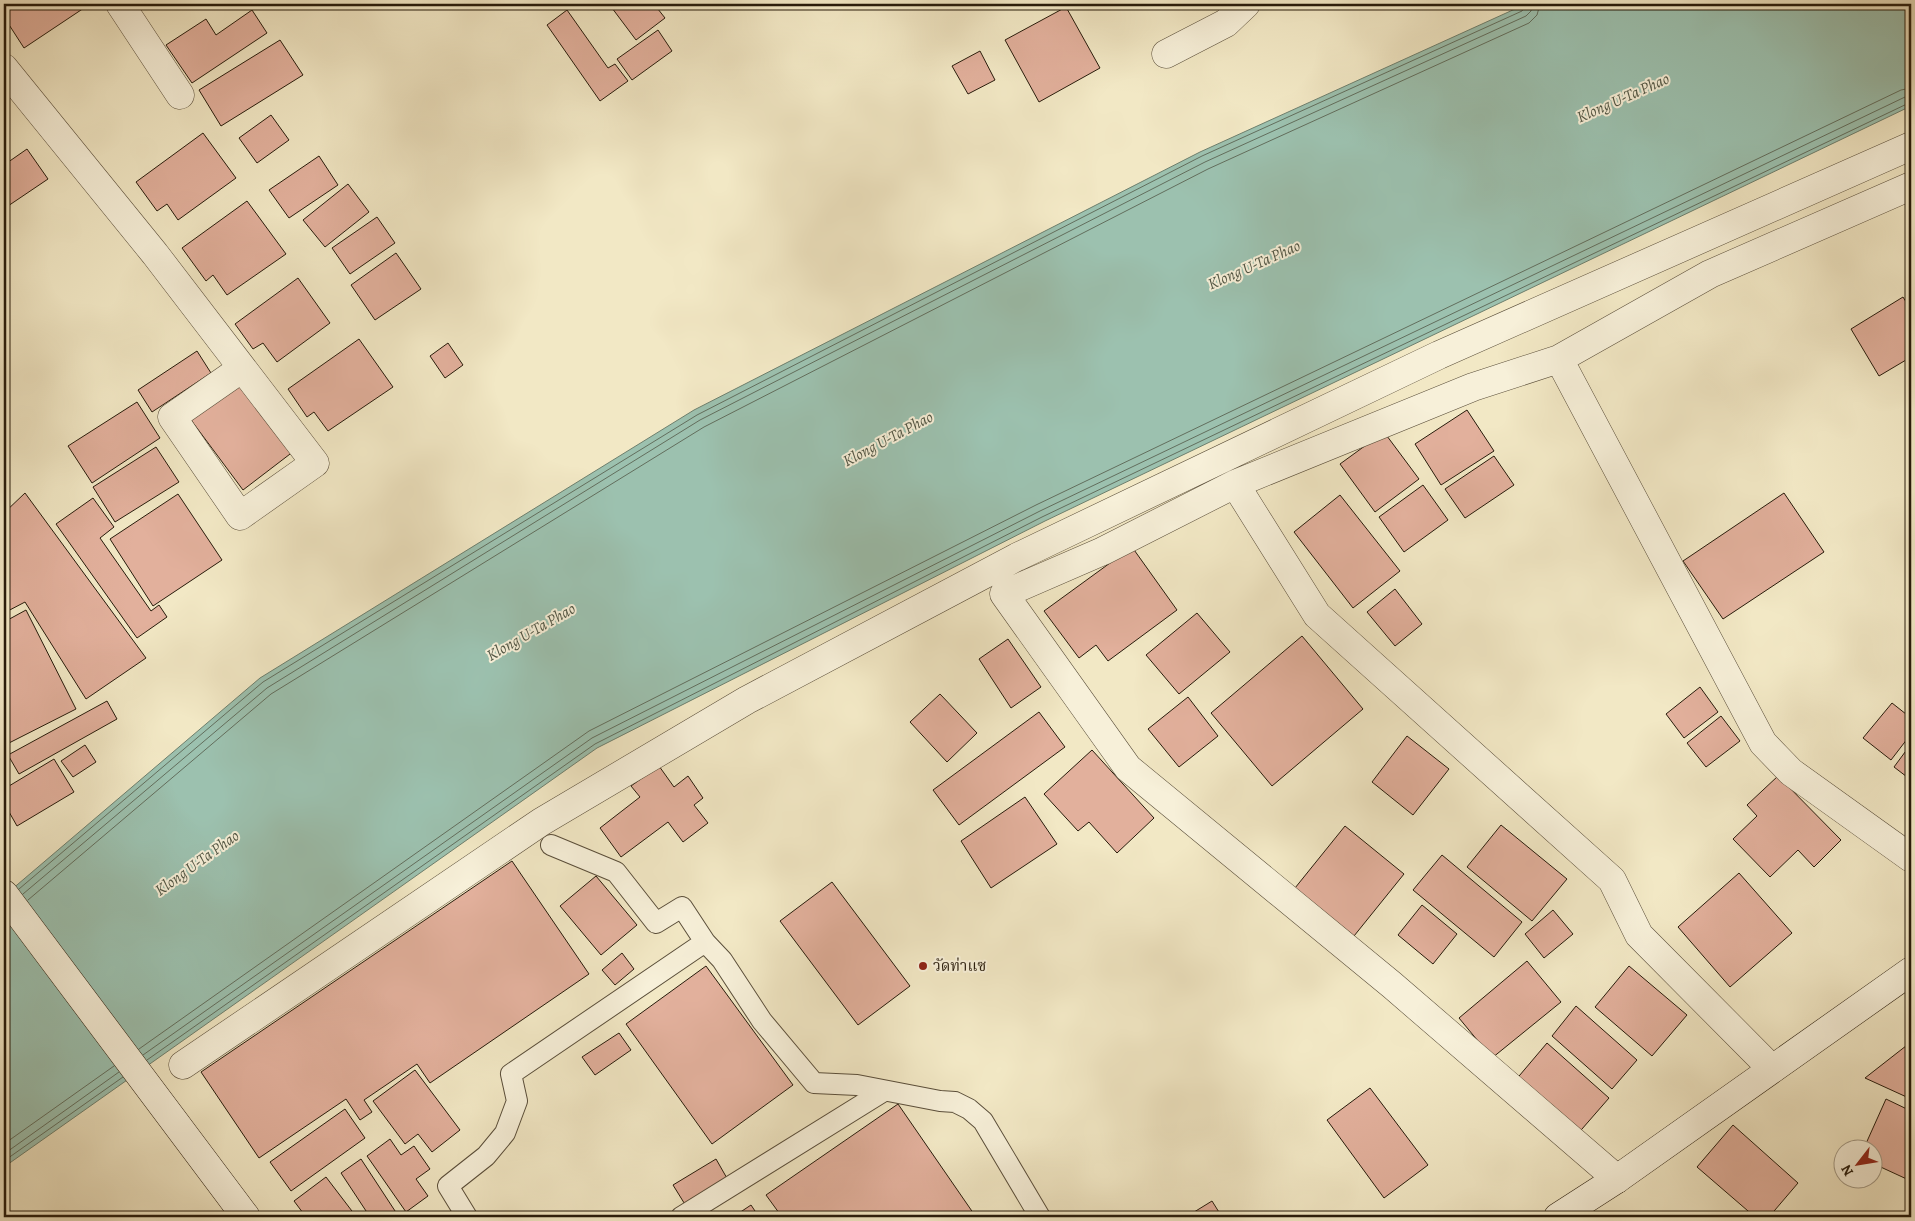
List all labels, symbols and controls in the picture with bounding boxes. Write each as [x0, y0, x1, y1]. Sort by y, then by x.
water label: Klong U-Ta Phao [1573, 68, 1673, 128]
water label: Klong U-Ta Phao [1204, 235, 1304, 295]
water label: Klong U-Ta Phao [839, 406, 937, 472]
water label: Klong U-Ta Phao [482, 598, 580, 666]
water label: Klong U-Ta Phao [150, 825, 244, 901]
place label: วัดท่าแซ [933, 956, 986, 976]
marker: วัดท่าแซ [917, 960, 929, 972]
north arrow [1832, 1138, 1882, 1188]
text: N [1837, 1161, 1858, 1180]

